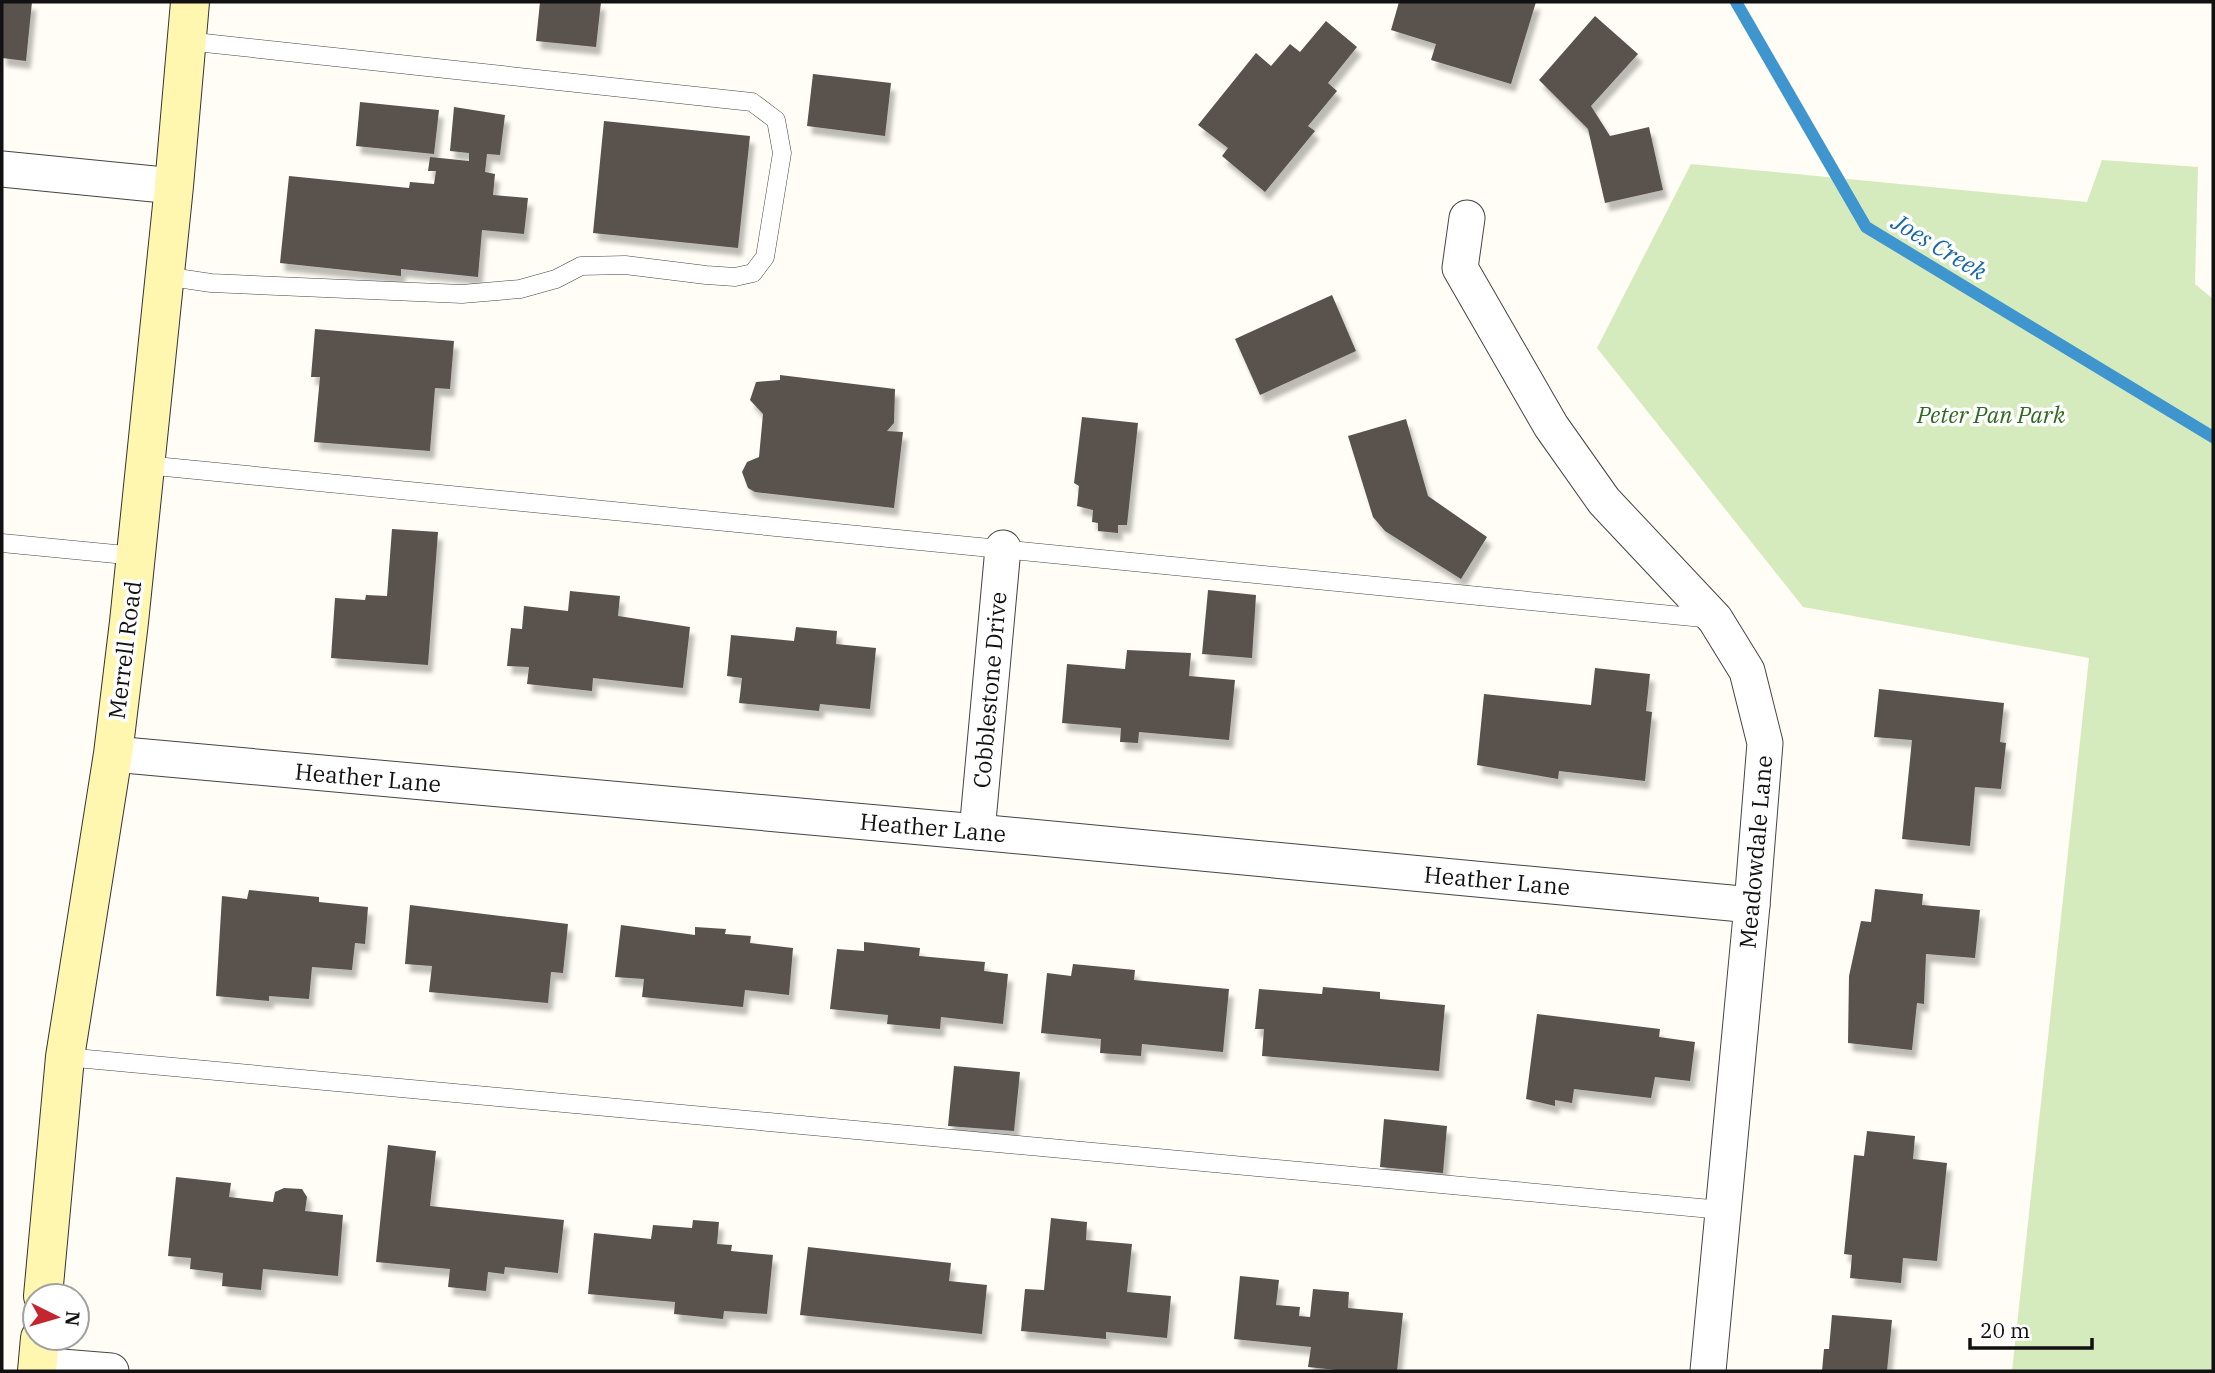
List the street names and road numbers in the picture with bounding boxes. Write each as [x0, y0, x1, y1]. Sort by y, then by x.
street label: Merrell Road [101, 579, 147, 721]
street label: Cobblestone Drive [965, 590, 1013, 789]
street label: Meadowdale Lane [1732, 754, 1778, 950]
street label: Heather Lane [294, 756, 442, 798]
street label: Heather Lane [859, 806, 1007, 848]
street label: Heather Lane [1423, 859, 1571, 901]

